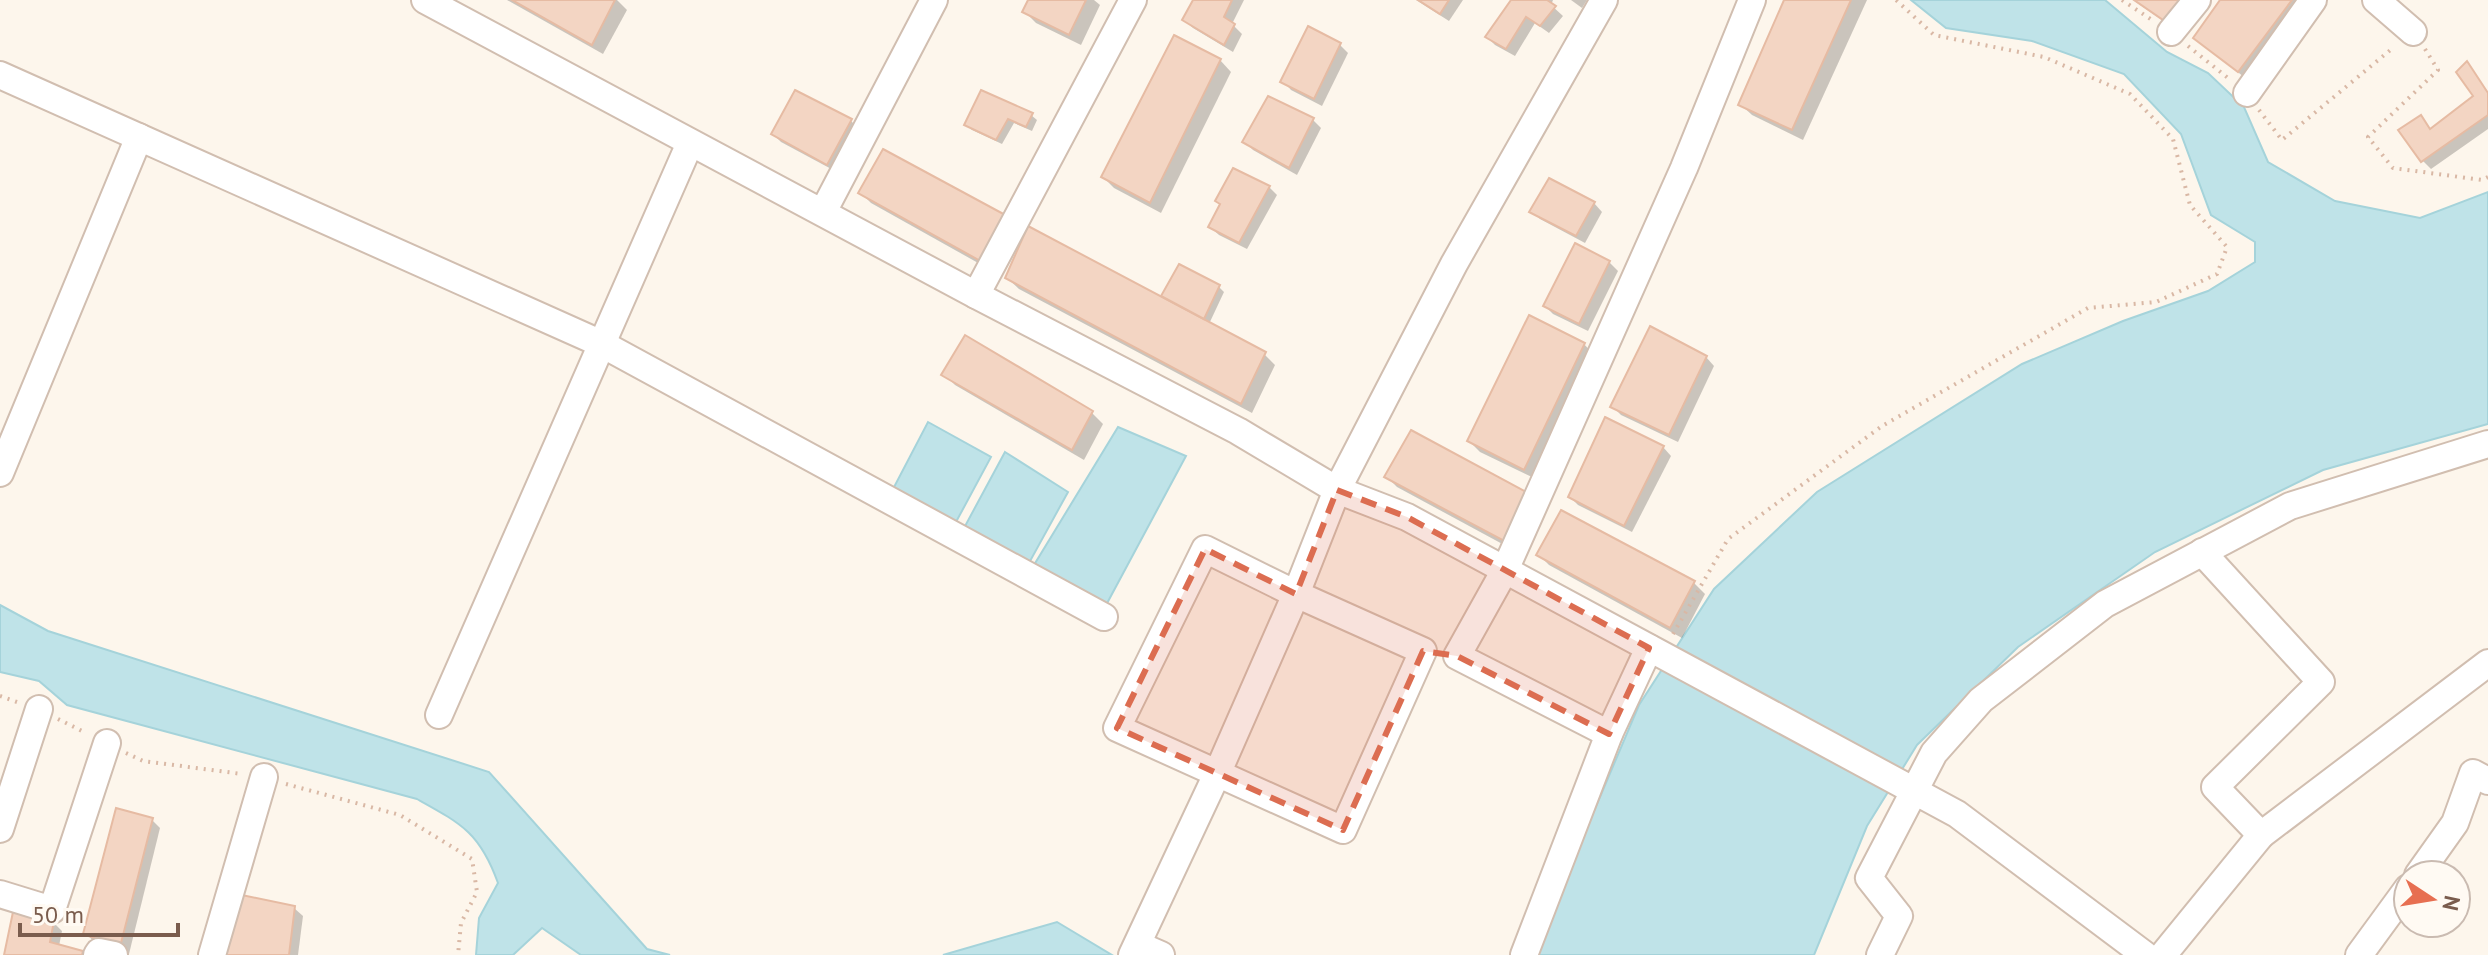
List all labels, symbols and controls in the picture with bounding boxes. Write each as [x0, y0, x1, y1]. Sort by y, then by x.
north arrow [2392, 859, 2472, 939]
scale bar [20, 887, 178, 937]
text: N [2436, 893, 2467, 913]
text: 50 m [32, 899, 84, 930]

